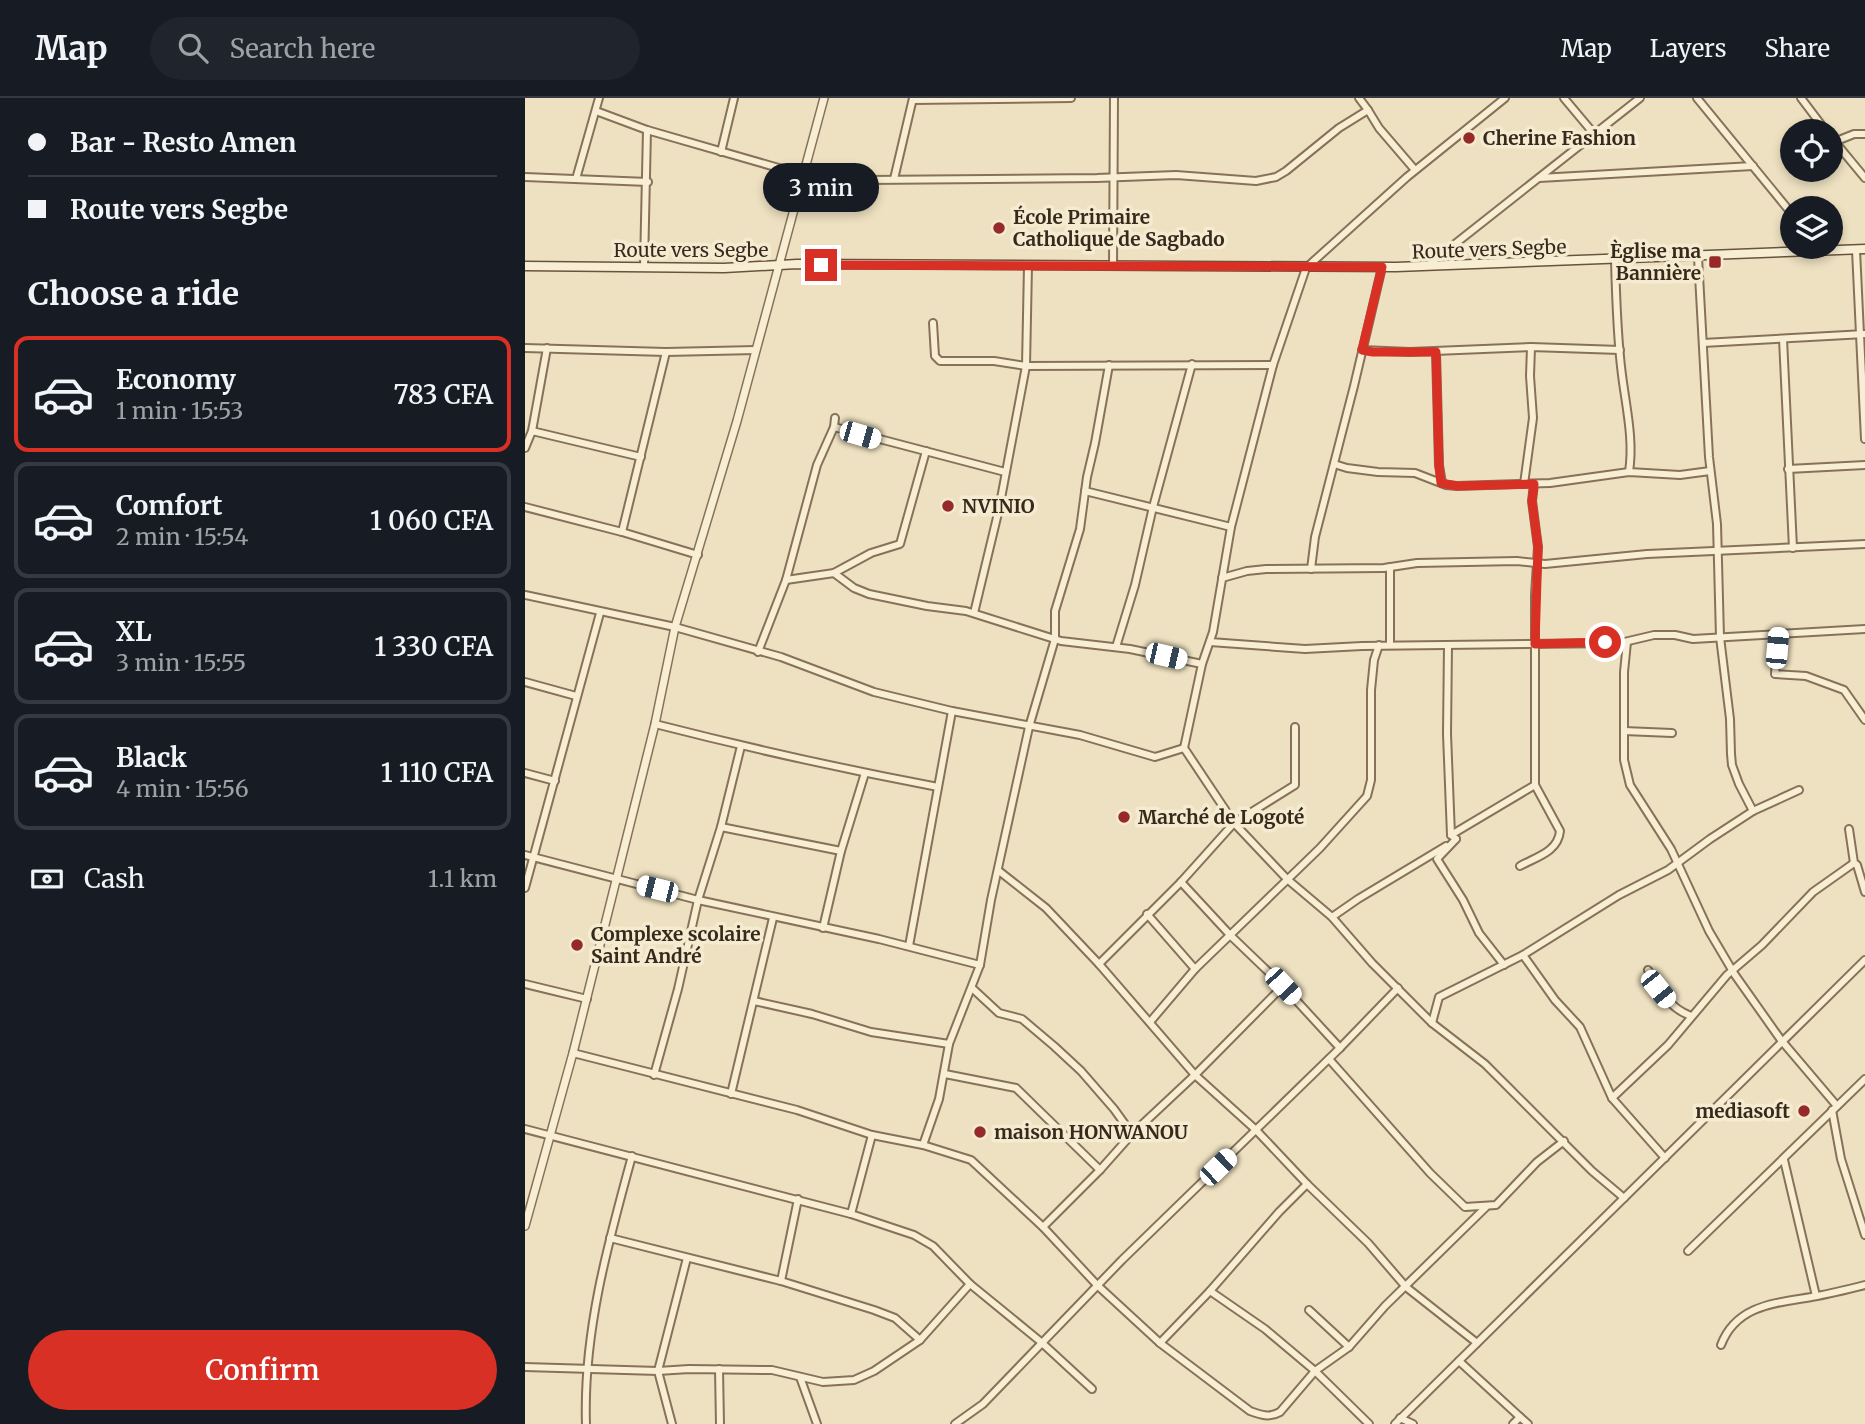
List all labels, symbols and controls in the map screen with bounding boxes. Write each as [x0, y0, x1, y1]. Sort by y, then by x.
search box [150, 17, 640, 80]
text: Map [35, 28, 108, 69]
icon: search [174, 29, 212, 67]
text: Search here [230, 32, 375, 65]
text: Map [1561, 33, 1612, 64]
text: Layers [1650, 33, 1726, 64]
text: Share [1764, 33, 1830, 64]
map controls [1780, 119, 1843, 259]
button: locate [1780, 119, 1843, 182]
text: Bar - Resto Amen [70, 126, 296, 159]
place label: Cherine Fashion [1483, 126, 1636, 150]
marker: Cherine Fashion [1461, 130, 1477, 146]
callout: 3 min [763, 164, 879, 212]
text: 3 min [789, 173, 853, 202]
text: Route vers Segbe [70, 193, 288, 226]
button: layers [1780, 196, 1843, 259]
place label: École Primaire Catholique de Sagbado [1013, 205, 1225, 251]
marker: École Primaire Catholique de Sagbado [991, 220, 1007, 236]
street label: Route vers Segbe [1411, 234, 1567, 264]
street label: Route vers Segbe [614, 238, 768, 262]
place label: Èglise ma Bannière [1610, 239, 1701, 285]
route end [805, 249, 837, 281]
marker: Èglise ma Bannière [1707, 254, 1723, 270]
text: Choose a ride [28, 274, 239, 314]
icon: car [32, 363, 95, 426]
text: Economy [116, 363, 236, 396]
text: 783 CFA [394, 378, 493, 411]
text: 1 min · 15:53 [116, 396, 243, 425]
car [837, 419, 884, 451]
icon: car [32, 489, 95, 552]
text: Comfort [116, 489, 222, 522]
place label: NVINIO [962, 494, 1035, 518]
marker: NVINIO [940, 498, 956, 514]
text: 1 060 CFA [370, 504, 493, 537]
text: 2 min · 15:54 [116, 522, 248, 551]
icon: car [32, 615, 95, 678]
text: XL [116, 615, 152, 648]
route start [1589, 626, 1621, 658]
car [1765, 626, 1790, 670]
text: 1 330 CFA [374, 630, 493, 663]
car [1144, 641, 1189, 671]
text: 3 min · 15:55 [116, 648, 246, 677]
icon: car [32, 741, 95, 804]
text: Black [116, 741, 187, 774]
text: 1 110 CFA [381, 756, 493, 789]
text: 4 min · 15:56 [116, 774, 249, 803]
place label: Marché de Logoté [1138, 805, 1304, 829]
marker: Marché de Logoté [1116, 809, 1132, 825]
icon: cash [28, 860, 66, 898]
text: Cash [84, 862, 145, 895]
text: 1.1 km [428, 864, 497, 893]
car [635, 874, 680, 904]
place label: Complexe scolaire Saint André [591, 922, 760, 968]
marker: Complexe scolaire Saint André [569, 937, 585, 953]
car [1261, 963, 1306, 1009]
car [1637, 966, 1680, 1012]
place label: mediasoft [1695, 1099, 1790, 1123]
marker: mediasoft [1796, 1103, 1812, 1119]
place label: maison HONWANOU [994, 1120, 1188, 1144]
marker: maison HONWANOU [972, 1124, 988, 1140]
car [1196, 1145, 1241, 1189]
button: Confirm [28, 1330, 497, 1410]

